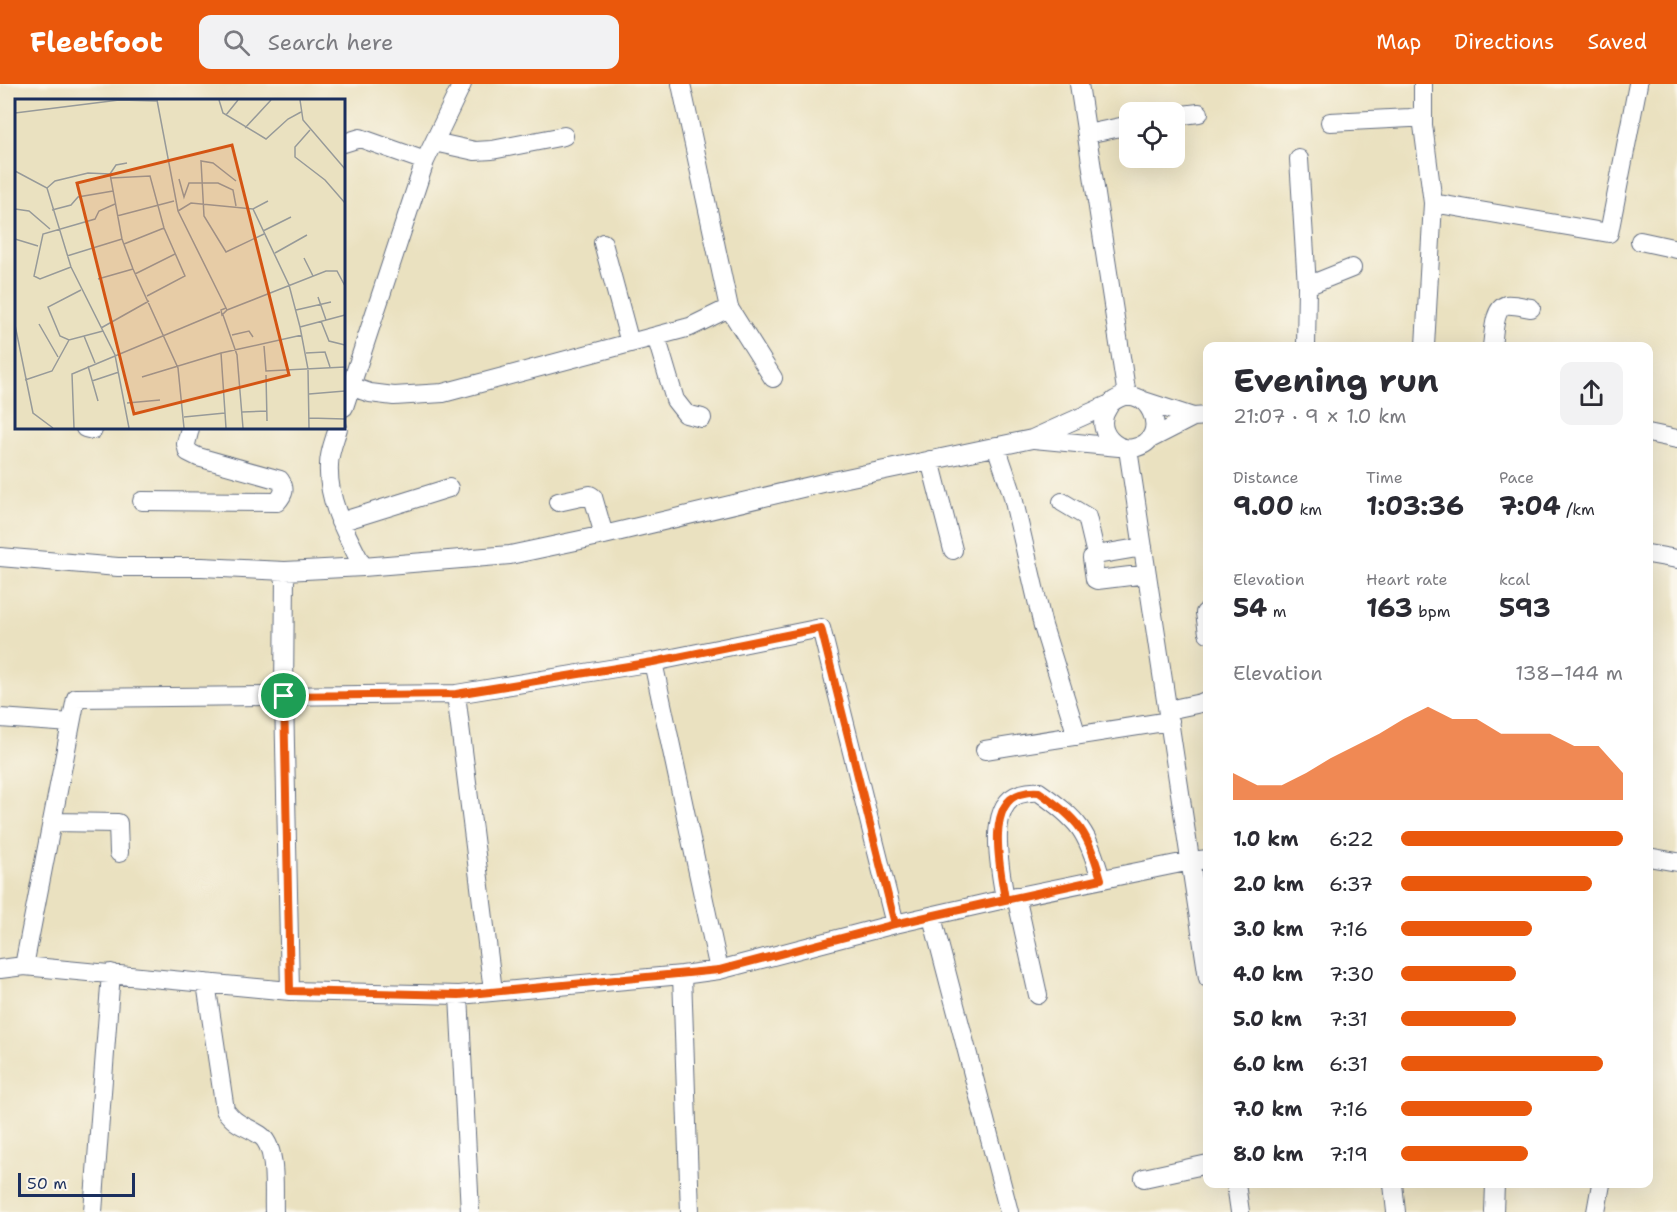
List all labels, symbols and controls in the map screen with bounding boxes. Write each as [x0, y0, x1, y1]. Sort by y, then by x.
search box [199, 15, 619, 69]
text: Fleetfoot [30, 23, 163, 61]
icon: search [220, 26, 253, 59]
text: Search here [268, 28, 393, 57]
text: Map [1376, 28, 1421, 56]
text: Directions [1454, 28, 1554, 56]
text: Saved [1587, 28, 1647, 56]
inset map [15, 99, 345, 429]
map controls [1119, 102, 1185, 168]
button: locate [1119, 102, 1185, 168]
text: Evening run [1233, 358, 1439, 403]
button: share [1560, 362, 1623, 425]
text: 21:07 · 9 × 1.0 km [1233, 403, 1407, 429]
text: Distance [1233, 467, 1299, 488]
text: Time [1366, 467, 1403, 488]
text: Pace [1499, 467, 1534, 488]
text: 9.00 [1233, 488, 1294, 523]
text: 1:03:36 [1366, 488, 1464, 523]
text: 7:04 [1499, 488, 1561, 523]
text: km [1294, 499, 1322, 520]
text: /km [1561, 499, 1595, 520]
text: Elevation [1233, 569, 1305, 590]
text: Heart rate [1366, 569, 1448, 590]
text: kcal [1499, 569, 1530, 590]
text: 54 [1233, 590, 1267, 625]
text: 163 [1366, 590, 1413, 625]
text: 593 [1499, 590, 1551, 625]
text: m [1267, 601, 1287, 622]
text: bpm [1413, 601, 1450, 622]
text: Elevation [1233, 660, 1323, 686]
text: 138–144 m [1515, 660, 1623, 686]
pin [258, 670, 309, 721]
icon: arrive [267, 679, 300, 712]
text: 1.0 km [1233, 826, 1298, 852]
text: 6:22 [1329, 826, 1374, 852]
text: 2.0 km [1233, 871, 1304, 897]
text: 6:37 [1329, 871, 1373, 897]
text: 3.0 km [1233, 916, 1304, 942]
text: 7:16 [1329, 916, 1368, 942]
text: 4.0 km [1233, 961, 1303, 987]
text: 7:30 [1329, 961, 1374, 987]
text: 5.0 km [1233, 1006, 1302, 1032]
text: 7:31 [1329, 1006, 1368, 1032]
text: 6.0 km [1233, 1051, 1304, 1077]
text: 6:31 [1329, 1051, 1368, 1077]
text: 7.0 km [1233, 1096, 1302, 1122]
text: 7:16 [1329, 1096, 1368, 1122]
text: 8.0 km [1233, 1141, 1304, 1167]
text: 7:19 [1329, 1141, 1368, 1167]
scale bar [18, 1170, 135, 1198]
text: 50 m [27, 1173, 67, 1194]

